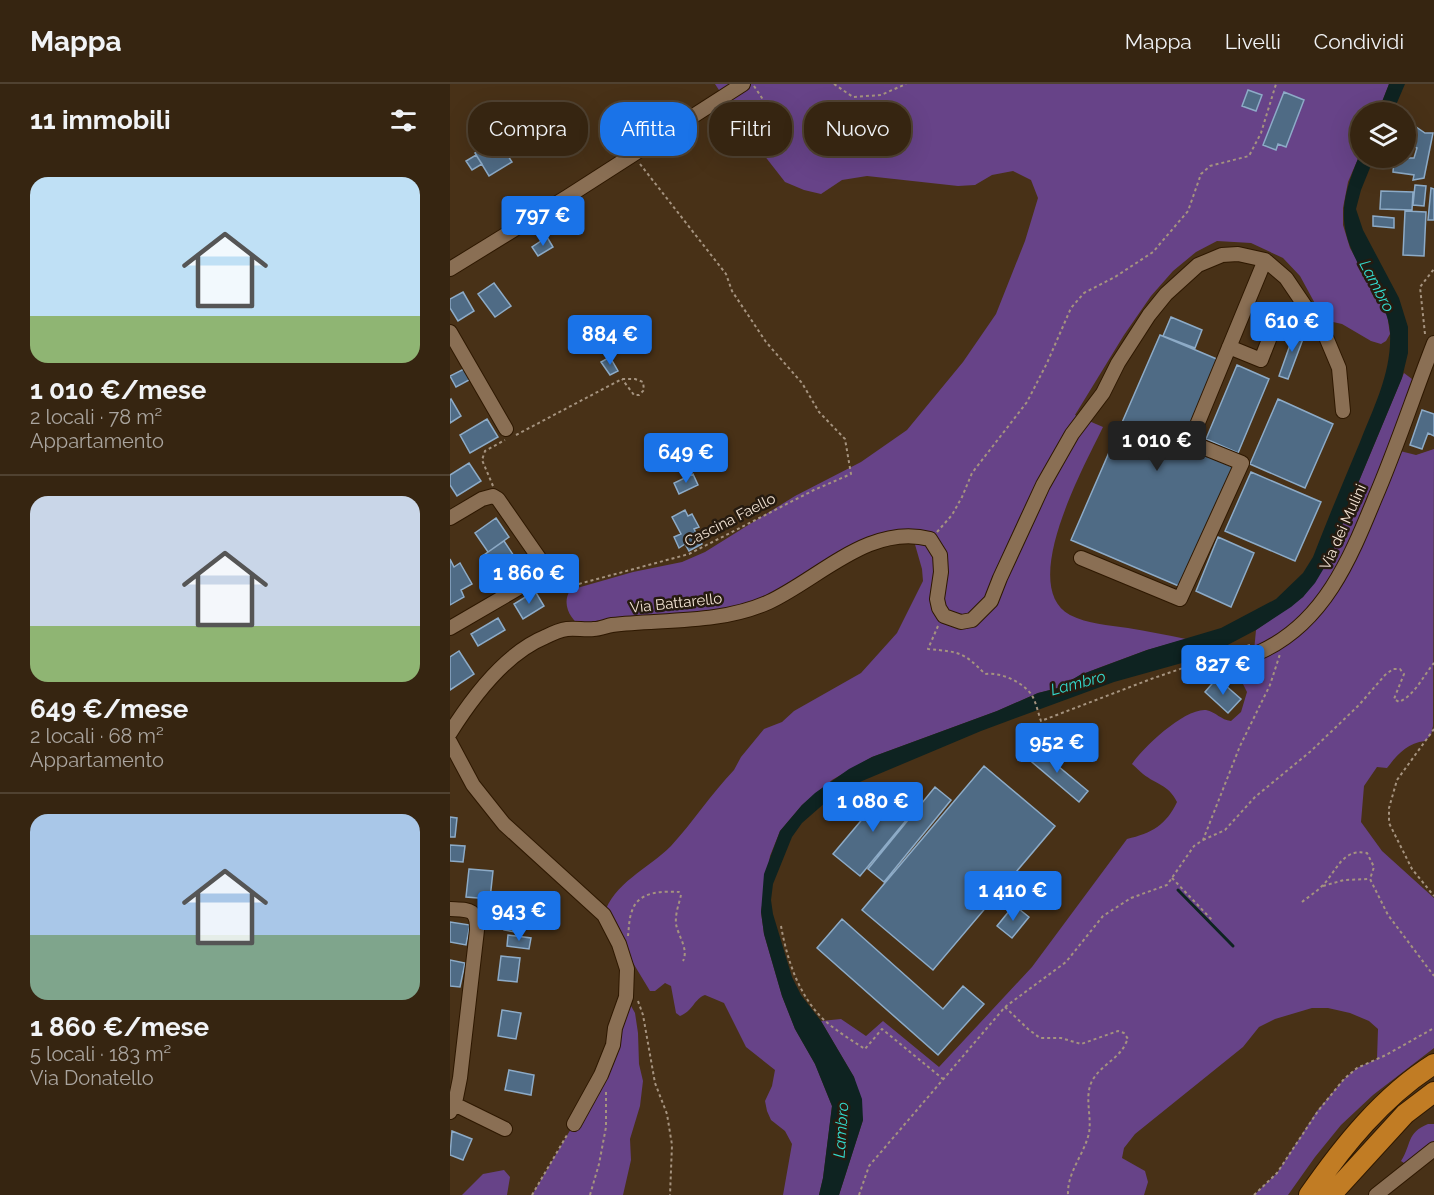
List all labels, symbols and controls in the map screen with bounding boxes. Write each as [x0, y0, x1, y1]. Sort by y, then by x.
text: Mappa [30, 25, 122, 58]
text: Mappa [1125, 29, 1192, 54]
text: Livelli [1225, 29, 1281, 54]
text: Condividi [1314, 29, 1404, 54]
chip: Compra [468, 102, 588, 156]
chip: Affitta [600, 102, 697, 156]
chip: Filtri [709, 102, 792, 156]
chip: Nuovo [804, 102, 911, 156]
map controls [1350, 102, 1416, 168]
button: layers [1350, 102, 1416, 168]
icon: filters [387, 104, 420, 137]
text: 11 immobili [30, 105, 171, 135]
pin: 797 € [501, 196, 585, 247]
text: 797 € [516, 203, 570, 227]
icon: home [171, 216, 279, 324]
water label: Lambro [1355, 257, 1399, 315]
pin: 610 € [1250, 302, 1334, 353]
text: 610 € [1264, 309, 1320, 333]
pin: 884 € [568, 315, 652, 366]
text: 884 € [582, 322, 638, 346]
text: 1 010 €/mese [30, 375, 206, 405]
text: 2 locali · 78 m² [30, 405, 162, 429]
pin: 1 010 € [1102, 421, 1212, 472]
text: 1 010 € [1122, 428, 1192, 452]
text: Appartamento [30, 429, 164, 453]
pin: 649 € [644, 433, 728, 484]
text: 649 € [658, 440, 714, 464]
street label: Via dei Mulini [1316, 481, 1370, 573]
street label: Cascina Faello [681, 489, 779, 551]
icon: home [171, 535, 279, 643]
pin: 1 860 € [474, 554, 584, 605]
text: 1 860 € [493, 561, 565, 585]
street label: Via Battarello [629, 589, 723, 617]
pin: 827 € [1181, 645, 1265, 696]
text: 827 € [1195, 652, 1251, 676]
water label: Lambro [1048, 667, 1108, 699]
text: 649 €/mese [30, 694, 188, 724]
pin: 952 € [1015, 723, 1099, 774]
text: 2 locali · 68 m² [30, 724, 164, 748]
text: 952 € [1030, 730, 1084, 754]
text: Appartamento [30, 748, 164, 772]
pin: 1 080 € [818, 782, 928, 833]
text: 1 080 € [837, 789, 909, 813]
icon: home [171, 853, 279, 961]
pin: 1 410 € [958, 871, 1068, 922]
text: 1 410 € [978, 878, 1048, 902]
pin: 943 € [477, 891, 561, 942]
text: 943 € [491, 898, 547, 922]
text: 1 860 €/mese [30, 1012, 209, 1042]
text: 5 locali · 183 m² [30, 1042, 171, 1066]
text: Via Donatello [30, 1066, 154, 1090]
water label: Lambro [830, 1101, 852, 1159]

